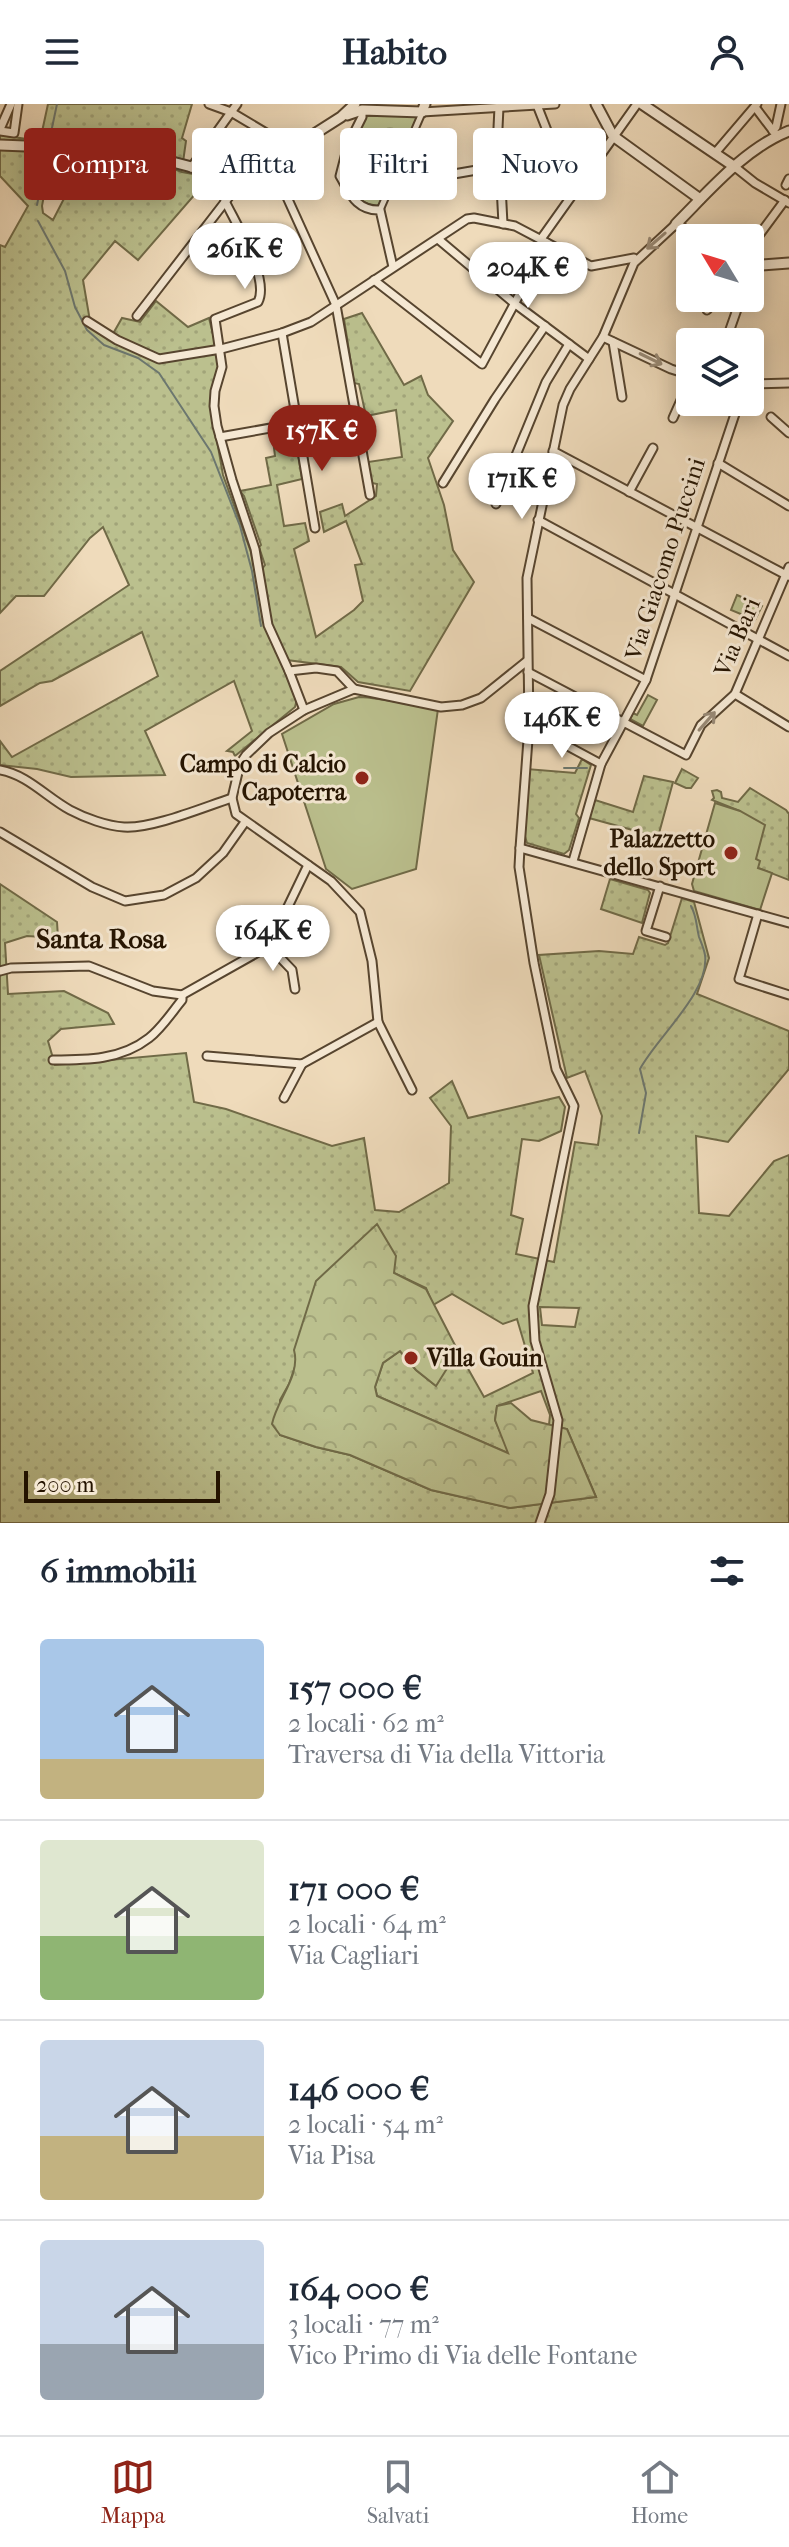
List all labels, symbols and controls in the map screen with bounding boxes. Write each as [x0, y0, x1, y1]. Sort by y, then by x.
icon: menu [40, 30, 84, 74]
icon: person [705, 30, 749, 74]
text: Habito [342, 31, 447, 73]
chip: Compra [24, 128, 176, 200]
chip: Affitta [192, 128, 324, 200]
chip: Filtri [340, 128, 457, 200]
chip: Nuovo [473, 128, 606, 200]
pin: 261K € [180, 223, 310, 291]
north arrow [676, 224, 764, 312]
map controls [676, 224, 764, 416]
one-way arrow [646, 232, 666, 250]
text: 261K € [207, 233, 283, 264]
pin: 204K € [463, 242, 593, 310]
text: 204K € [487, 252, 569, 283]
button: layers [676, 328, 764, 416]
one-way arrow [639, 352, 663, 367]
pin: 157K € [257, 405, 387, 473]
text: 157K € [286, 415, 358, 446]
pin: 171K € [457, 453, 587, 521]
street label: Via Giacomo Puccini [619, 454, 711, 665]
text: 171K € [486, 463, 558, 494]
street label: Via Bari [708, 593, 766, 682]
pin: 146K € [497, 692, 627, 760]
text: 146K € [523, 702, 601, 733]
one-way arrow [698, 712, 716, 732]
place label: Campo di Calcio Capoterra [180, 750, 347, 806]
marker: Campo di Calcio Capoterra [353, 769, 371, 787]
place label: Palazzetto dello Sport [603, 825, 715, 881]
marker: Palazzetto dello Sport [722, 844, 740, 862]
pin: 164K € [208, 905, 338, 973]
text: 164K € [234, 915, 312, 946]
district label: Santa Rosa [36, 922, 167, 955]
place label: Villa Gouin [426, 1344, 544, 1372]
marker: Villa Gouin [402, 1349, 420, 1367]
scale bar [24, 1467, 220, 1503]
text: 200 m [36, 1472, 95, 1498]
icon: filters [705, 1549, 749, 1593]
text: 6 immobili [40, 1551, 196, 1591]
text: 157 000 € [288, 1668, 422, 1708]
icon: home [104, 1671, 200, 1767]
text: 2 locali · 62 m² [288, 1708, 444, 1739]
text: Traversa di Via della Vittoria [288, 1739, 605, 1770]
text: 171 000 € [288, 1869, 420, 1909]
icon: home [104, 1872, 200, 1968]
text: 2 locali · 64 m² [288, 1909, 446, 1940]
text: Via Cagliari [288, 1940, 419, 1971]
text: 146 000 € [288, 2069, 430, 2109]
icon: home [104, 2072, 200, 2168]
text: 2 locali · 54 m² [288, 2109, 443, 2140]
text: Via Pisa [288, 2140, 375, 2171]
text: 164 000 € [288, 2269, 429, 2309]
icon: home [104, 2272, 200, 2368]
text: 3 locali · 77 m² [288, 2309, 439, 2340]
text: Vico Primo di Via delle Fontane [288, 2340, 637, 2371]
tab: Mappa [101, 2455, 165, 2529]
tab: Salvati [367, 2455, 429, 2529]
tab: Home [631, 2455, 688, 2529]

